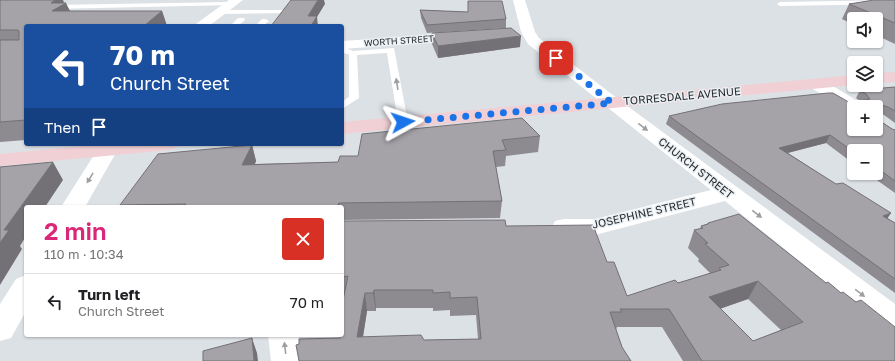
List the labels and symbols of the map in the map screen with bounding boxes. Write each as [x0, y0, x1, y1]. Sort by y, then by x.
street label: WORTH STREET [364, 33, 435, 48]
pin [539, 41, 573, 75]
one-way arrow [394, 78, 400, 90]
street label: TORRESDALE AVENUE [623, 84, 741, 107]
position arrow [382, 101, 424, 143]
one-way arrow [637, 122, 648, 131]
street label: CHURCH STREET [656, 134, 737, 201]
one-way arrow [87, 172, 94, 184]
street label: JOSEPHINE STREET [591, 194, 697, 231]
one-way arrow [751, 210, 762, 218]
one-way arrow [855, 289, 865, 297]
one-way arrow [282, 342, 288, 354]

